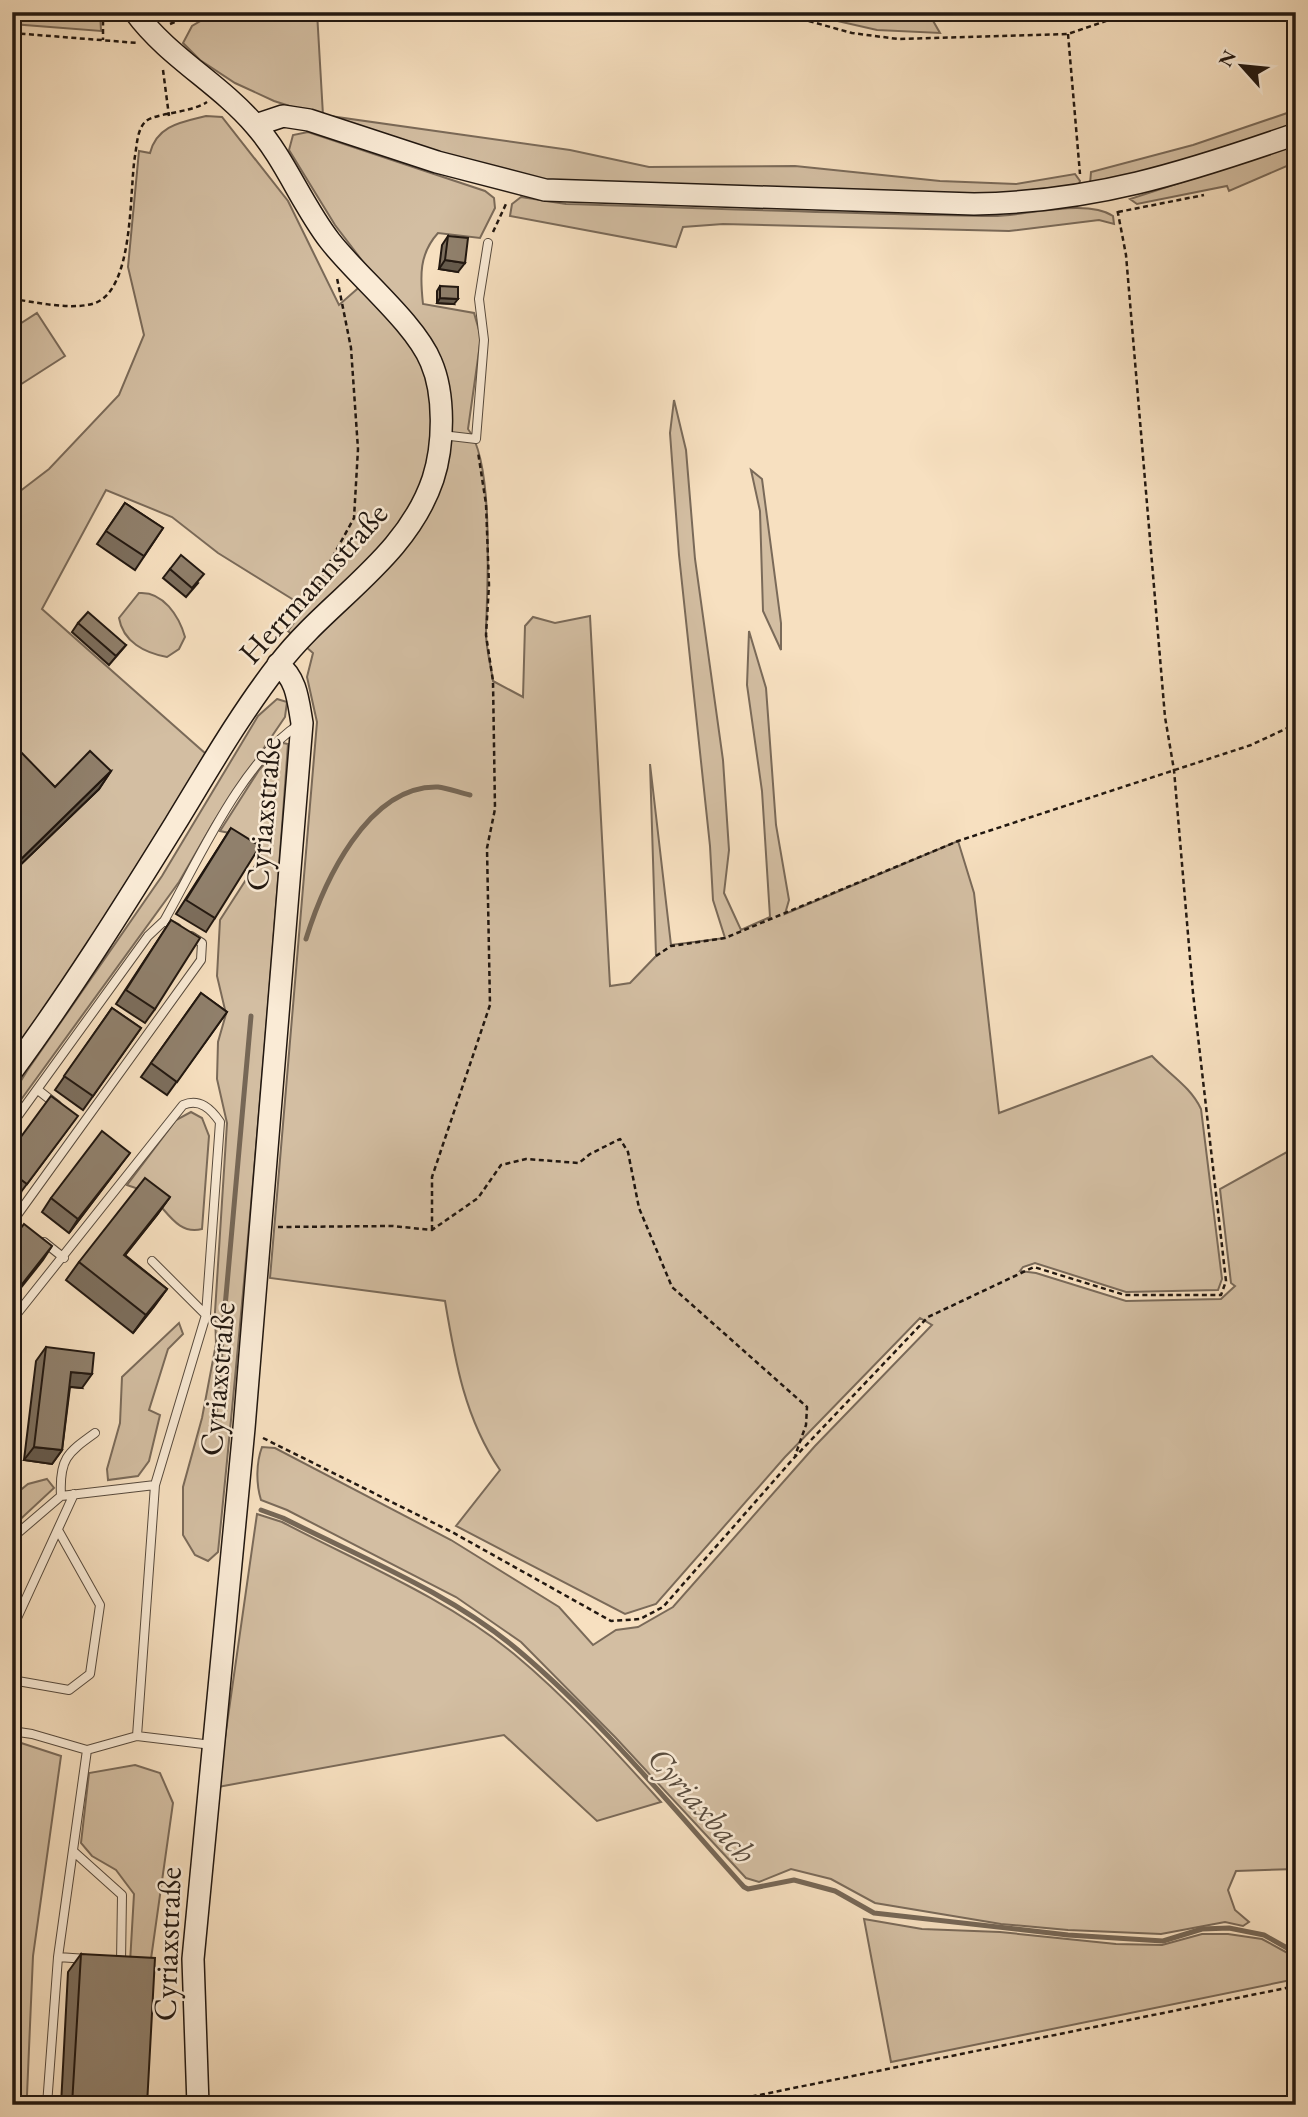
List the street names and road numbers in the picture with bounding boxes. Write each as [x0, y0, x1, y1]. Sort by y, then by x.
street label: Herrmannstraße [229, 493, 397, 673]
street label: Cyriaxstraße [235, 735, 291, 893]
street label: Cyriaxstraße [189, 1300, 245, 1458]
street label: Cyriaxstraße [143, 1866, 191, 2022]

